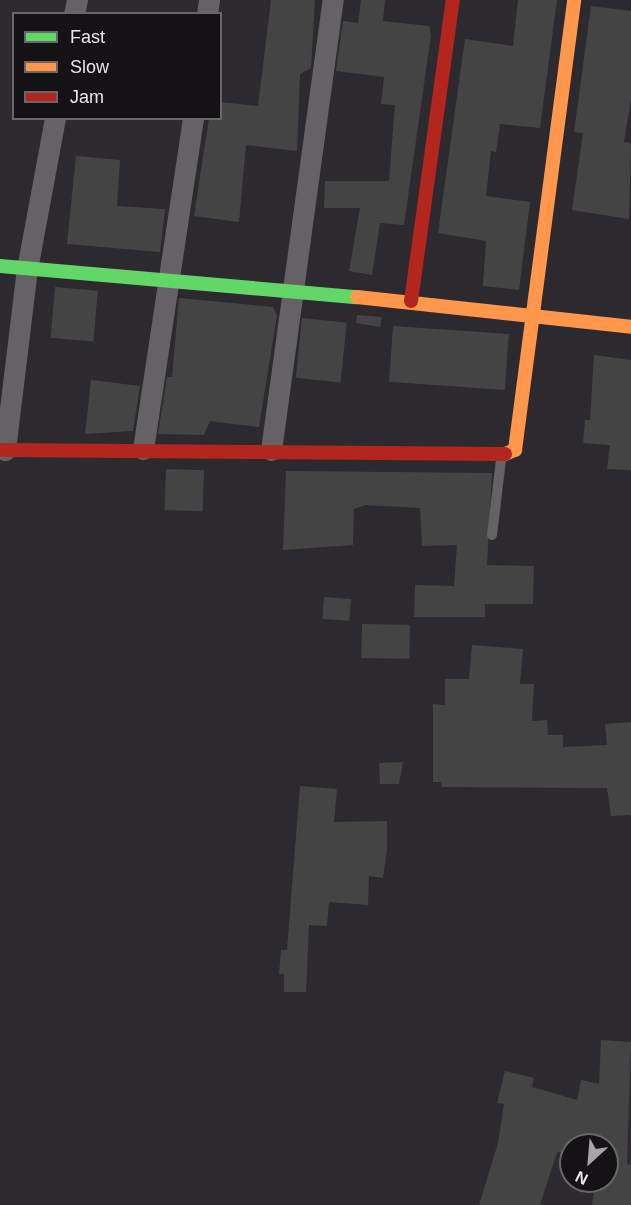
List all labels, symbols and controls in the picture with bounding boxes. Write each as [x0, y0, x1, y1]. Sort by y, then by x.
legend [12, 12, 222, 120]
text: Fast [70, 27, 105, 47]
text: Slow [70, 57, 109, 77]
text: Jam [70, 87, 104, 107]
north arrow [559, 1133, 619, 1193]
text: N [573, 1168, 591, 1188]

